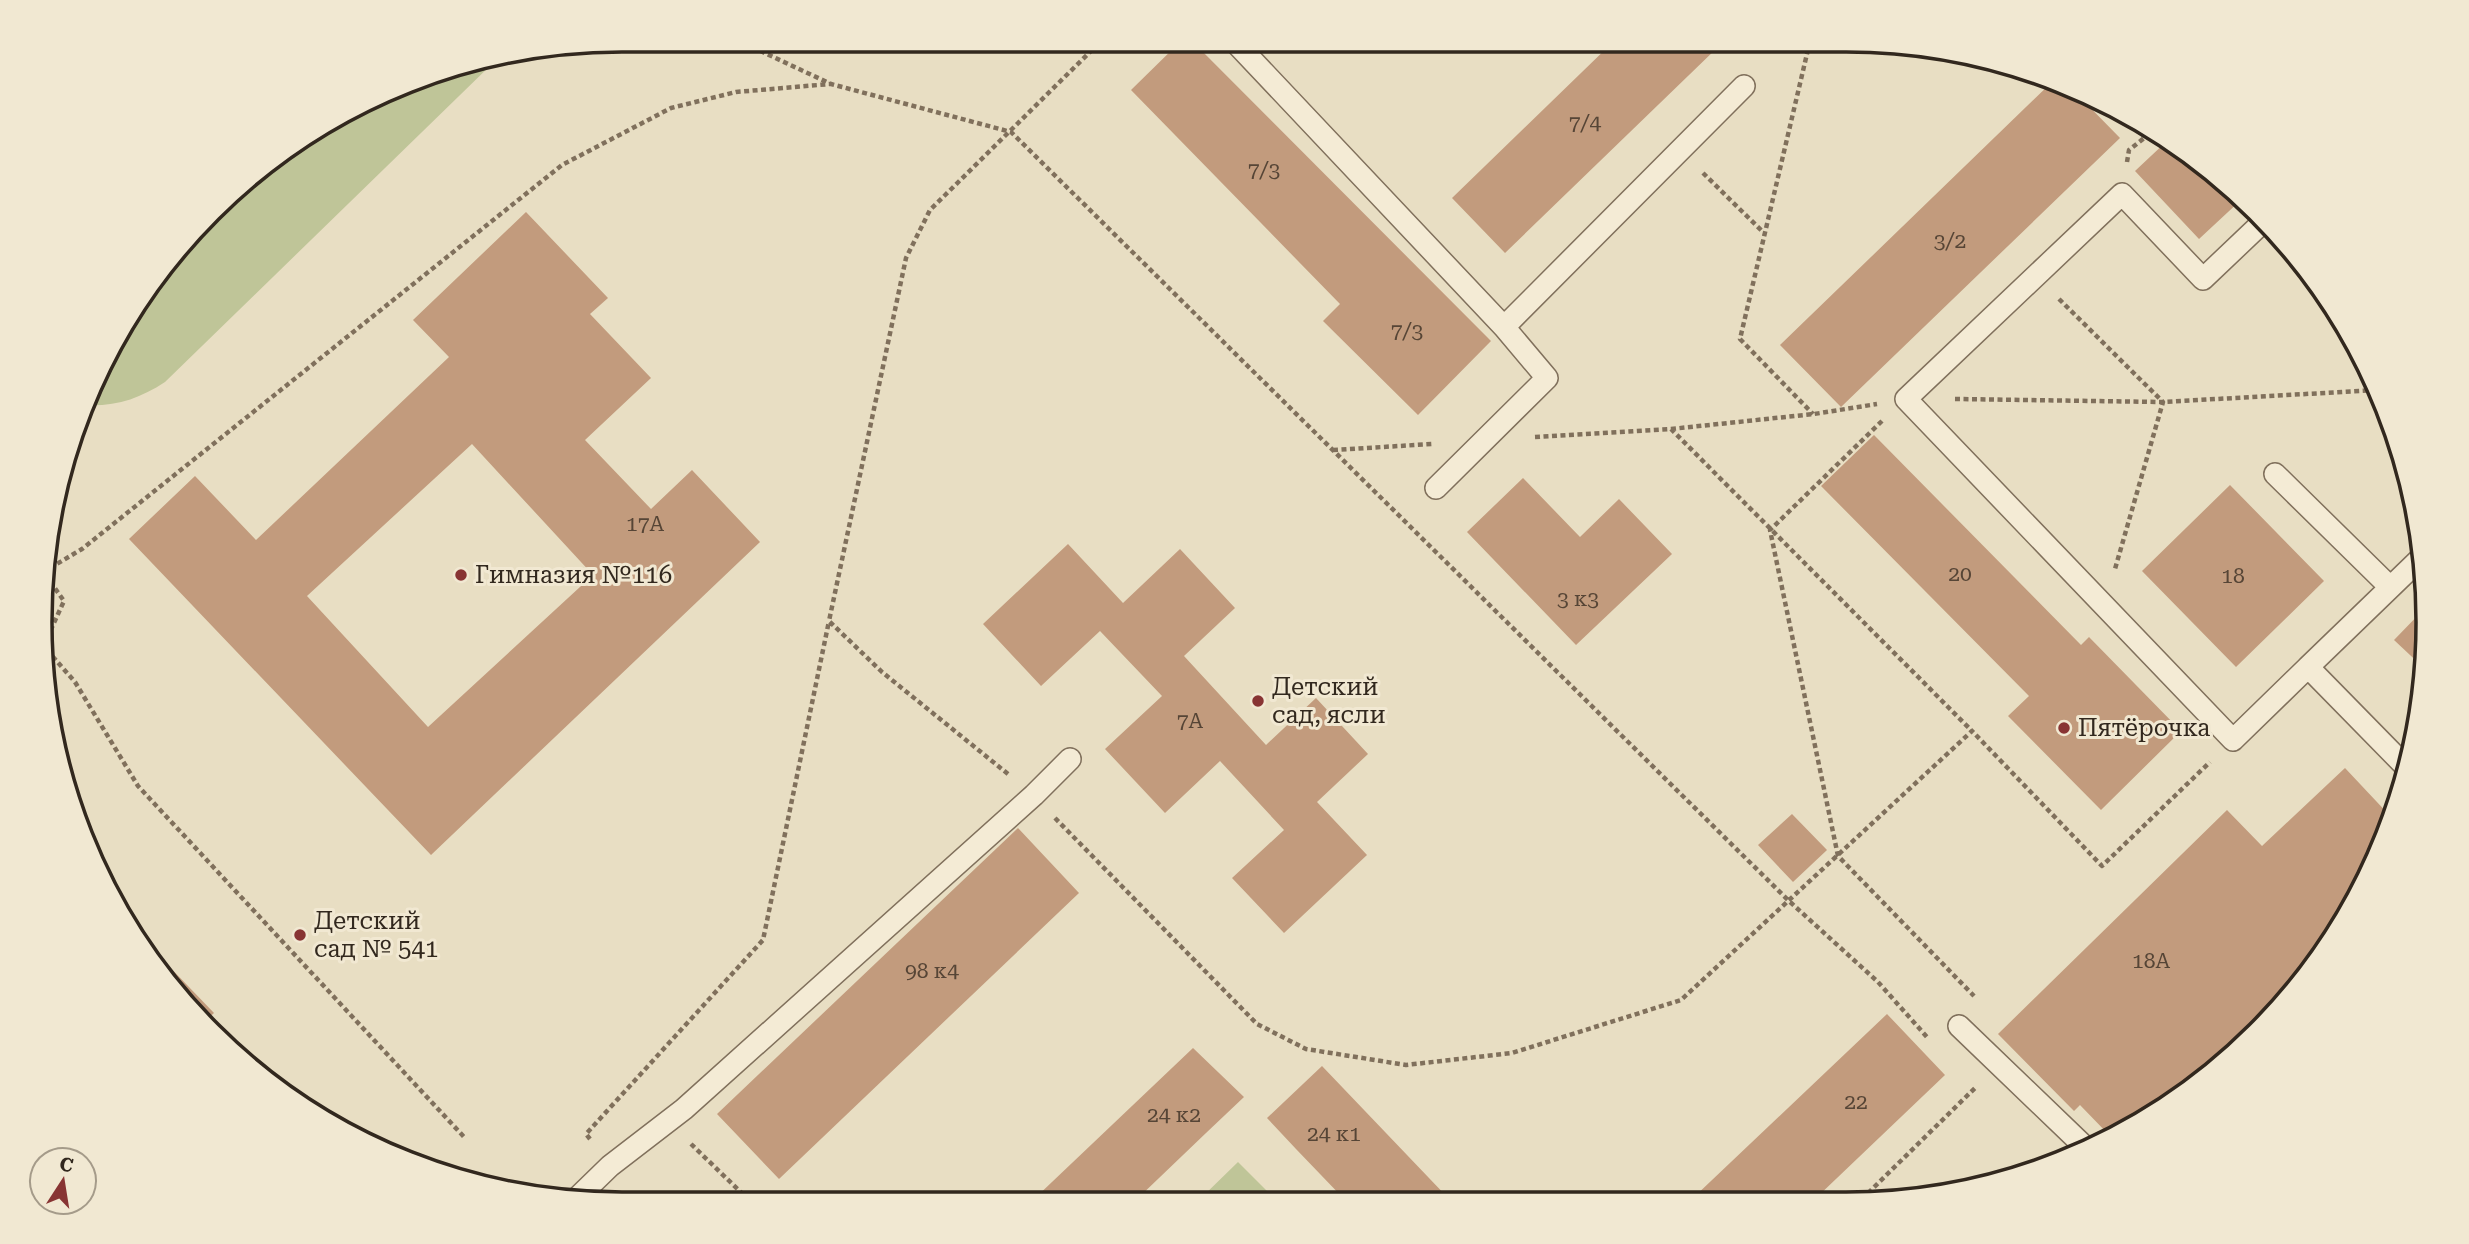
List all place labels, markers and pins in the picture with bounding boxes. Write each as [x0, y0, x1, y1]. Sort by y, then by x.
place label: Гимназия №116 [475, 561, 672, 589]
marker: Гимназия №116 [453, 567, 469, 583]
place label: Детский сад, ясли [1272, 673, 1386, 729]
marker: Детский сад, ясли [1250, 693, 1266, 709]
place label: Пятёрочка [2078, 714, 2210, 742]
marker: Пятёрочка [2056, 720, 2072, 736]
place label: Детский сад № 541 [314, 907, 438, 963]
marker: Детский сад № 541 [292, 927, 308, 943]

